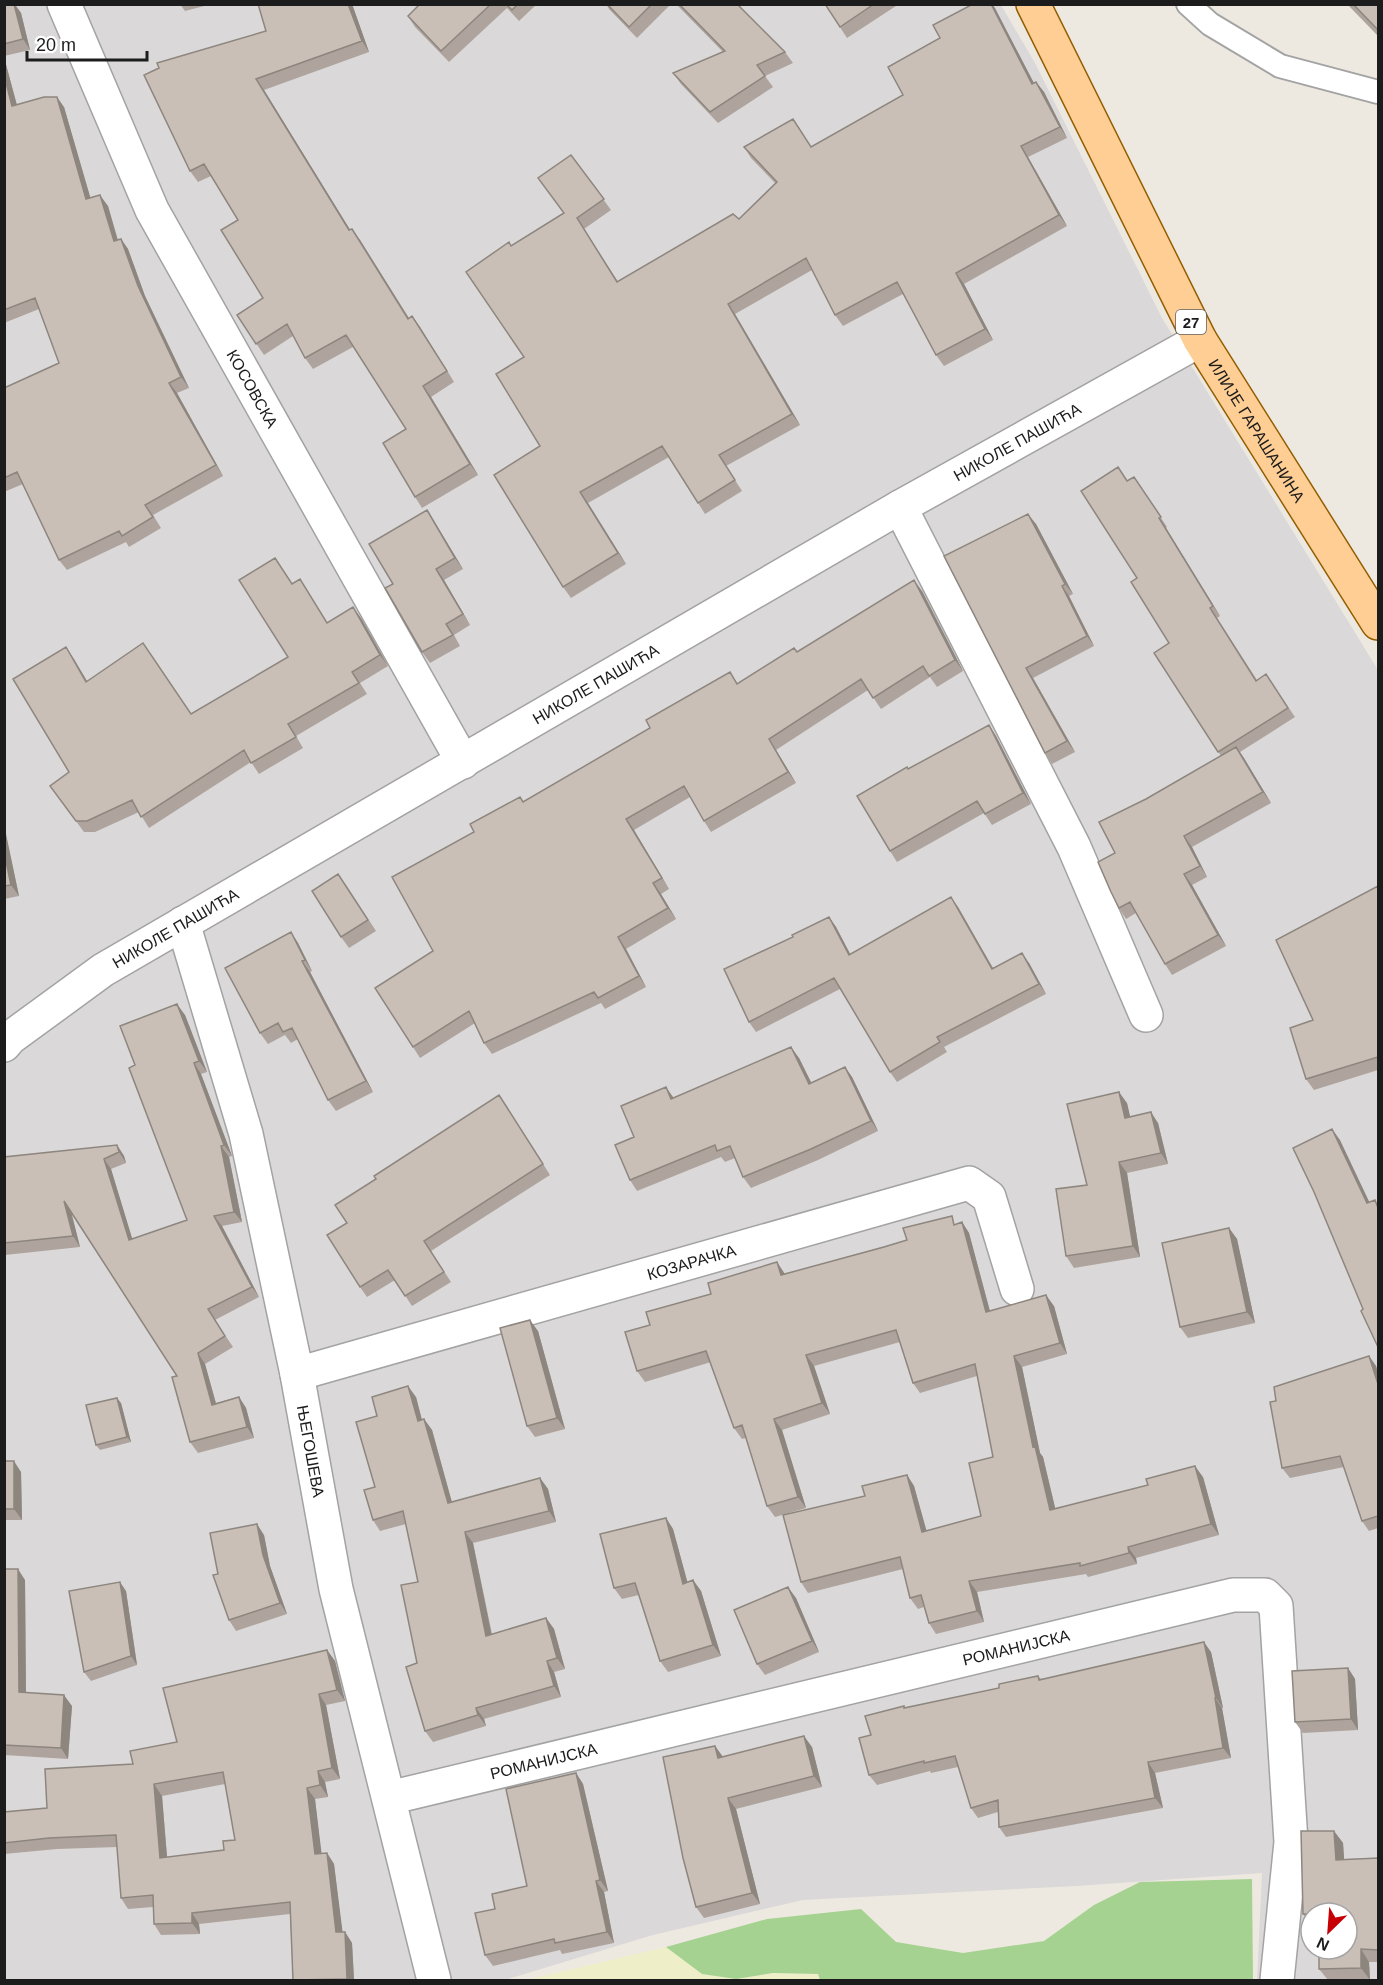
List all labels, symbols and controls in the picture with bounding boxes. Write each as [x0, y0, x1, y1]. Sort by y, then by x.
scale bar [27, 24, 147, 62]
text: 20 m [36, 35, 76, 55]
road number: 27 [1176, 310, 1206, 334]
street label: КОСОВСКА [224, 347, 282, 431]
street label: ИЛИЈЕ ГАРАШАНИНА [1206, 356, 1308, 505]
street label: НИКОЛЕ ПАШИЋА [950, 400, 1084, 484]
street label: НИКОЛЕ ПАШИЋА [529, 641, 662, 727]
street label: НИКОЛЕ ПАШИЋА [109, 885, 242, 971]
street label: КОЗАРАЧКА [645, 1241, 738, 1283]
street label: ЊЕГОШЕВА [294, 1404, 328, 1499]
street label: РОМАНИЈСКА [961, 1626, 1072, 1668]
street label: РОМАНИЈСКА [488, 1740, 599, 1782]
north arrow [1299, 1901, 1359, 1961]
text: N [1314, 1934, 1332, 1954]

